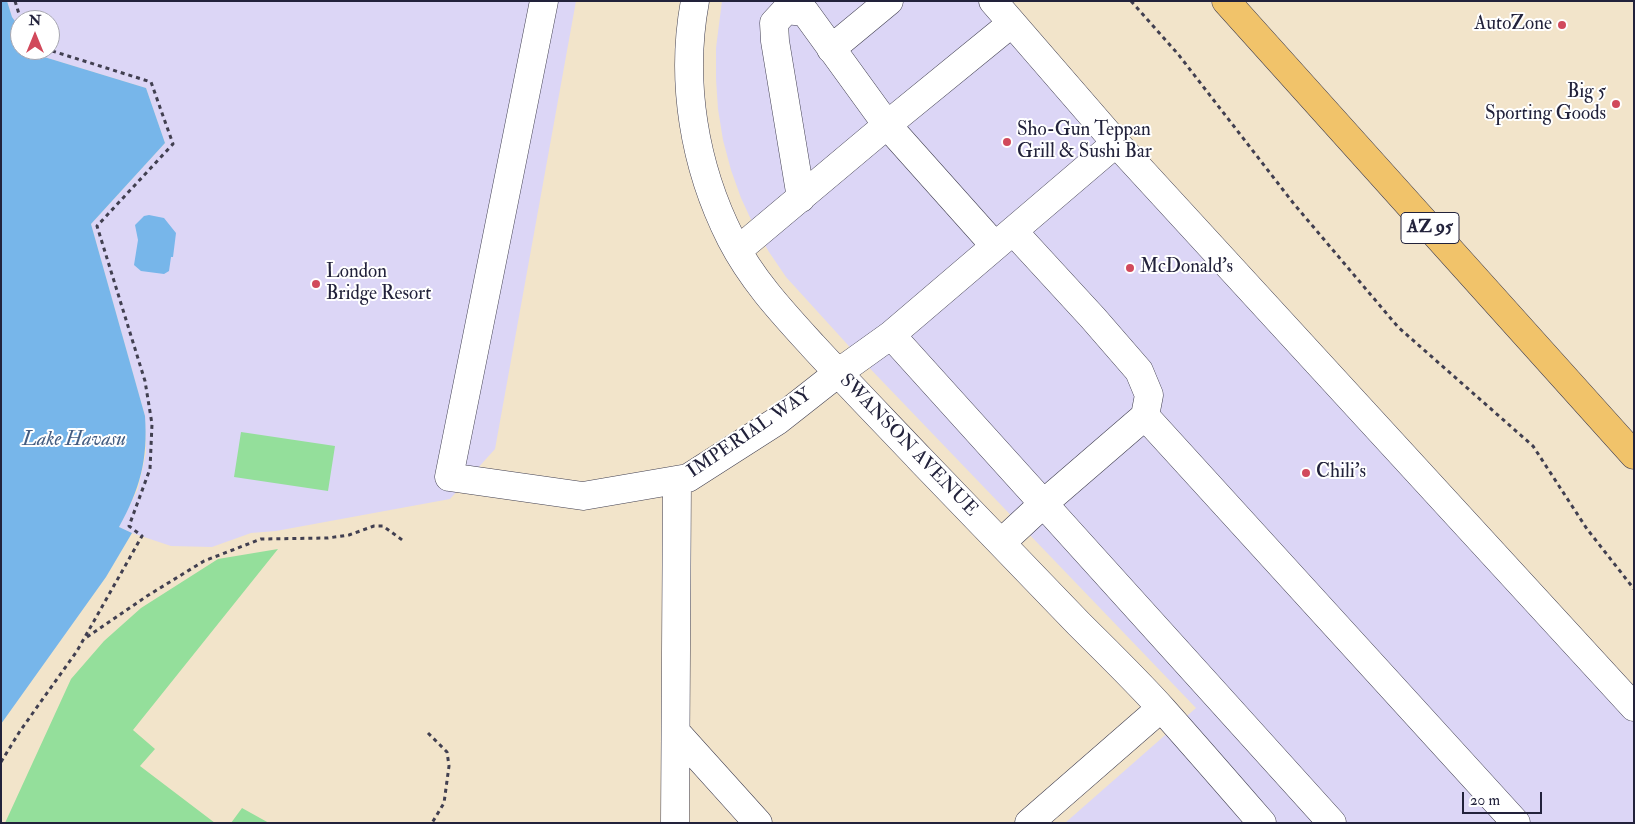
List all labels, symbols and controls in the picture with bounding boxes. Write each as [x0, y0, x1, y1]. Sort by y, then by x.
north arrow [10, 10, 60, 60]
text: N [29, 12, 41, 29]
place label: AutoZone [1474, 14, 1552, 36]
marker: AutoZone [1556, 19, 1568, 31]
place label: Big 5 Sporting Goods [1485, 82, 1606, 126]
marker: Big 5 Sporting Goods [1610, 98, 1622, 110]
place label: Sho-Gun Teppan Grill & Sushi Bar [1017, 120, 1152, 164]
marker: Sho-Gun Teppan Grill & Sushi Bar [1001, 136, 1013, 148]
road number: AZ 95 [1401, 212, 1459, 244]
place label: McDonald's [1140, 257, 1233, 279]
place label: London Bridge Resort [326, 262, 431, 306]
marker: McDonald's [1124, 262, 1136, 274]
marker: London Bridge Resort [310, 278, 322, 290]
street label: SWANSON AVENUE [834, 370, 982, 522]
street label: IMPERIAL WAY [684, 384, 816, 484]
water label: Lake Havasu [22, 429, 126, 453]
place label: Chili's [1316, 462, 1366, 484]
marker: Chili's [1300, 467, 1312, 479]
scale bar [1465, 782, 1545, 814]
text: 20 m [1470, 791, 1500, 810]

